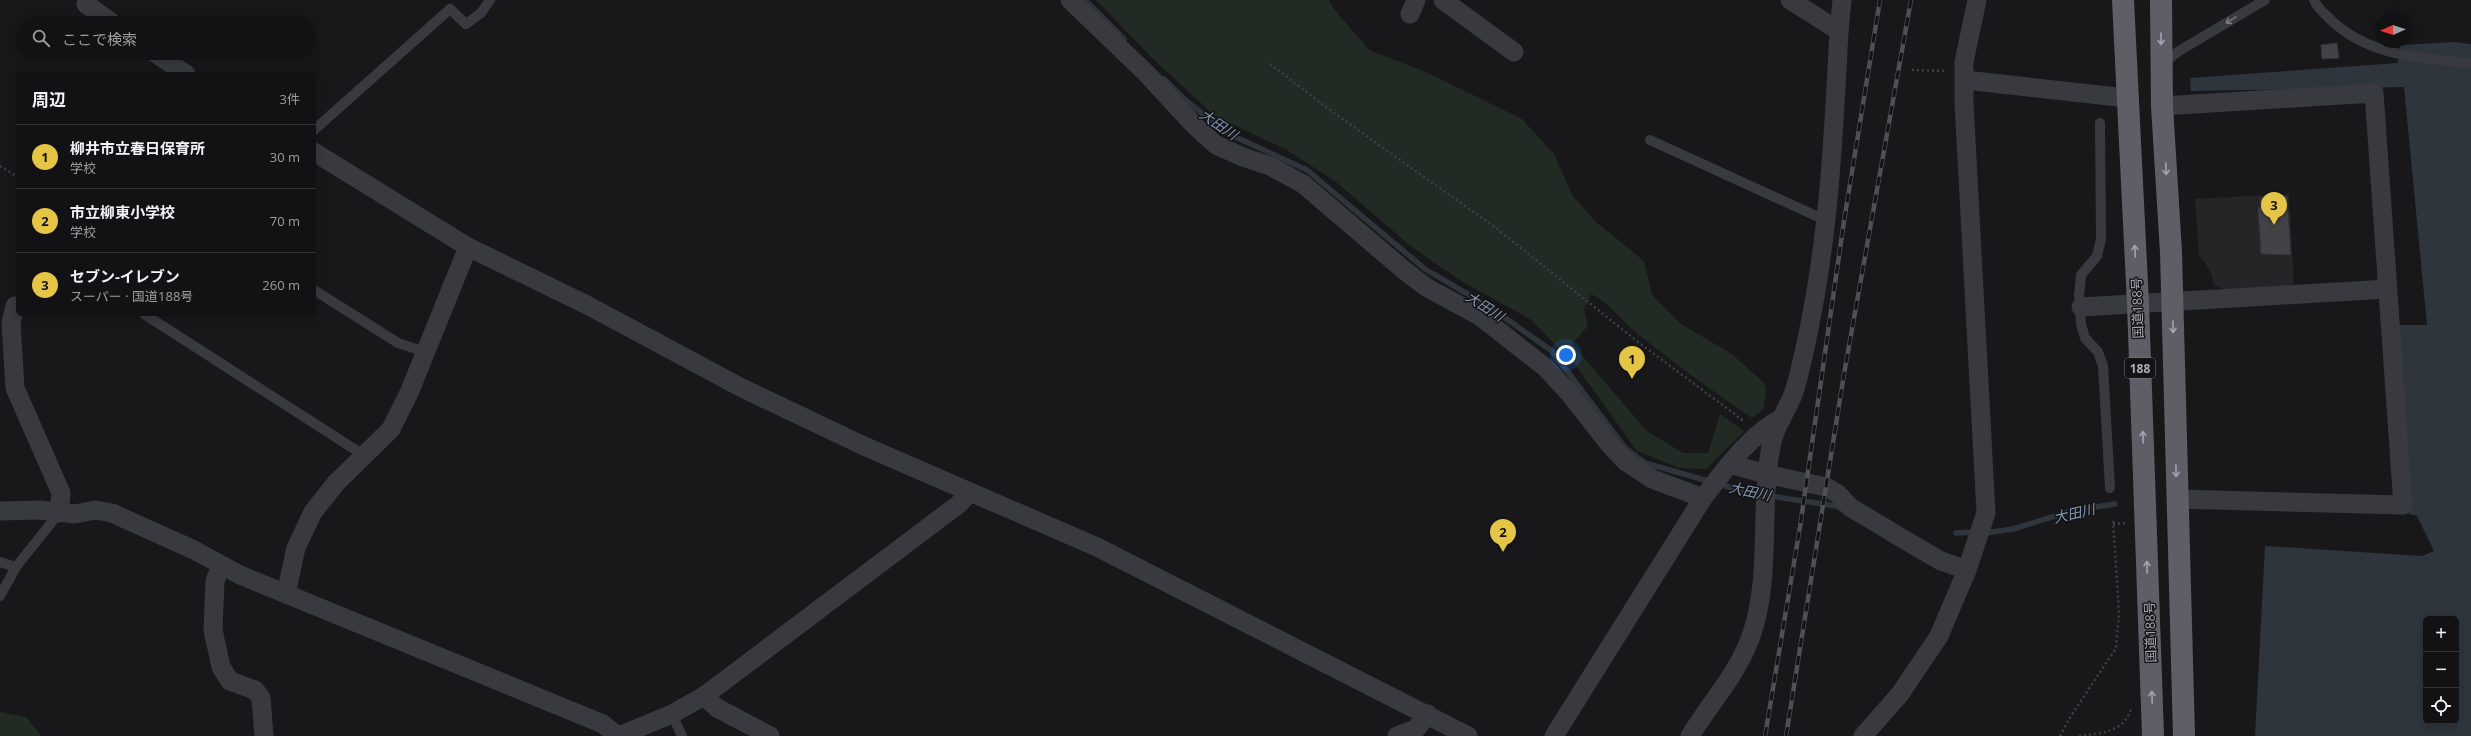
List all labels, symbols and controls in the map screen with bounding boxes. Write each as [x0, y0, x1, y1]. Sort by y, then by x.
north arrow [2375, 12, 2411, 48]
search box [16, 16, 316, 60]
one-way arrow [2226, 16, 2237, 24]
icon: search [30, 27, 52, 49]
text: ここで検索 [62, 29, 137, 49]
one-way arrow [2157, 32, 2165, 45]
text: 周辺 [32, 88, 66, 111]
text: 3件 [280, 90, 300, 108]
water label: 大田川 [1196, 104, 1243, 145]
text: 柳井市立春日保育所 [70, 138, 205, 158]
text: 1 [41, 148, 49, 166]
text: 30 m [270, 148, 300, 166]
text: 学校 [70, 159, 96, 177]
one-way arrow [2163, 162, 2170, 175]
pin: 3 [2261, 192, 2287, 225]
text: 市立柳東小学校 [70, 202, 175, 222]
text: 2 [41, 212, 49, 230]
text: 70 m [270, 212, 300, 230]
text: 学校 [70, 223, 96, 241]
one-way arrow [2131, 245, 2138, 258]
text: セブン-イレブン [70, 266, 180, 286]
text: 3 [41, 276, 49, 294]
text: 260 m [262, 276, 300, 294]
street label: 国道188号 [2127, 277, 2147, 339]
text: スーパー · 国道188号 [70, 287, 193, 305]
water label: 大田川 [1462, 287, 1509, 326]
one-way arrow [2169, 320, 2177, 333]
your location [1556, 345, 1576, 365]
pin: 1 [1619, 346, 1645, 379]
road number: 188 [2125, 358, 2155, 378]
one-way arrow [2139, 431, 2146, 444]
one-way arrow [2173, 464, 2180, 477]
water label: 大田川 [1727, 477, 1774, 505]
water label: 大田川 [2051, 499, 2099, 527]
pin: 2 [1490, 519, 1516, 552]
one-way arrow [2144, 561, 2151, 574]
street label: 国道188号 [2140, 601, 2160, 663]
map controls [2423, 616, 2459, 724]
button: + [2423, 616, 2459, 652]
button: − [2423, 652, 2459, 688]
button: locate [2423, 688, 2459, 724]
one-way arrow [2148, 691, 2156, 704]

